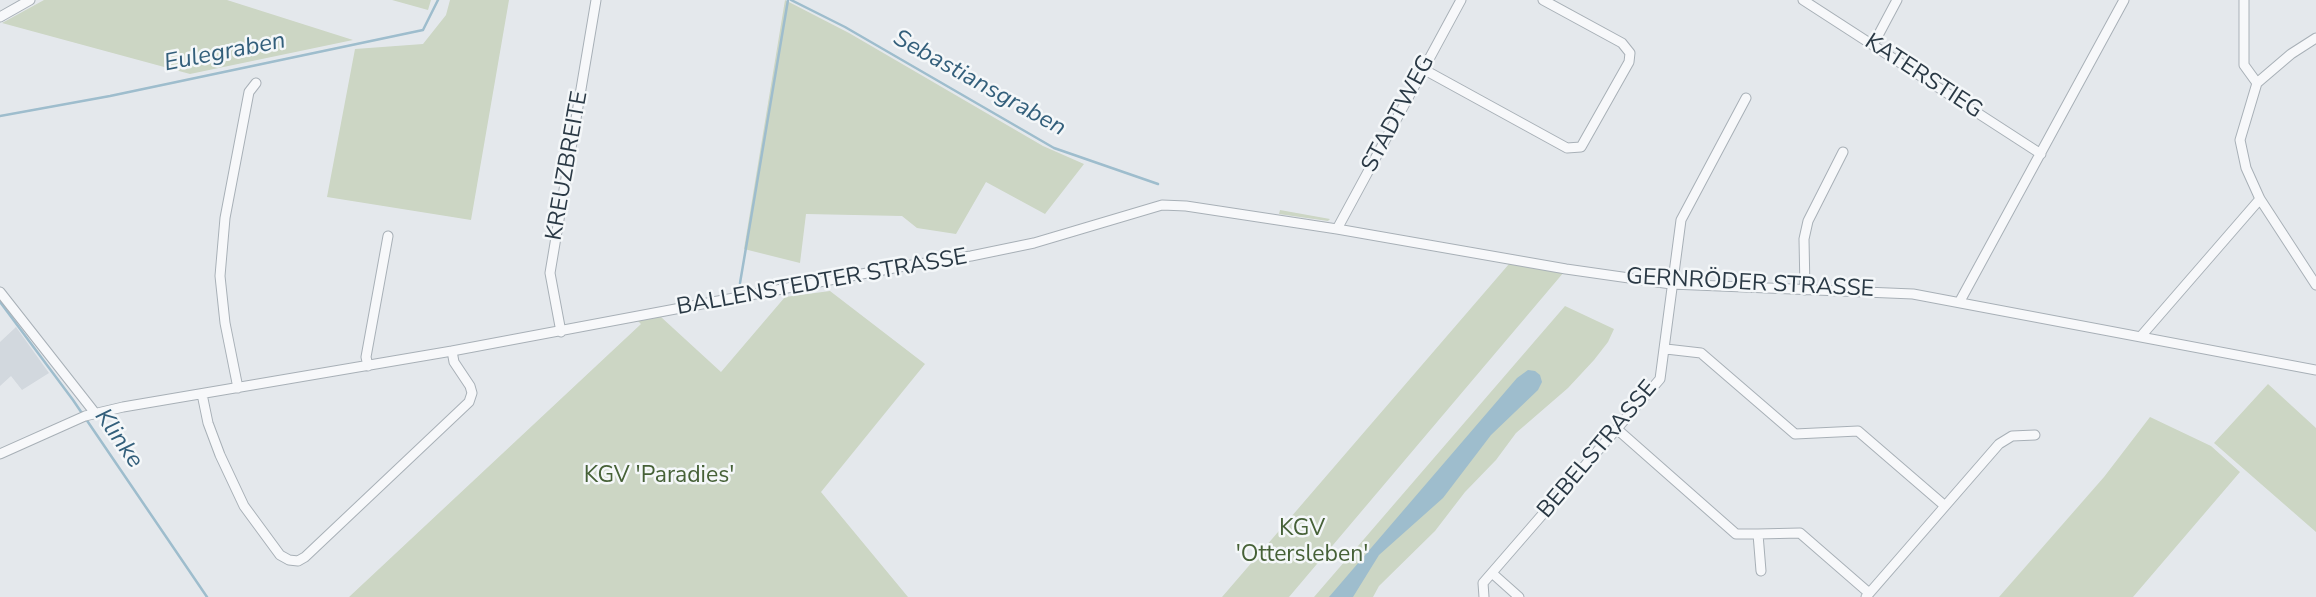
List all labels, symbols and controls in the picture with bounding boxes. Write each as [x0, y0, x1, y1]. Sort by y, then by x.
water label: Sebastiansgraben [888, 25, 1070, 143]
water label: Eulegraben [162, 27, 288, 79]
street label: KATERSTIEG [1859, 29, 1987, 125]
street label: STADTWEG [1357, 51, 1441, 177]
street label: KREUZBREITE [541, 89, 595, 243]
street label: BALLENSTEDTER STRASSE [675, 244, 969, 322]
street label: GERNRÖDER STRASSE [1625, 264, 1875, 304]
street label: BEBELSTRASSE [1532, 376, 1664, 524]
water label: Klinke [87, 404, 149, 474]
park label: KGV 'Paradies' [584, 462, 734, 490]
park label: KGV 'Ottersleben' [1236, 515, 1368, 569]

